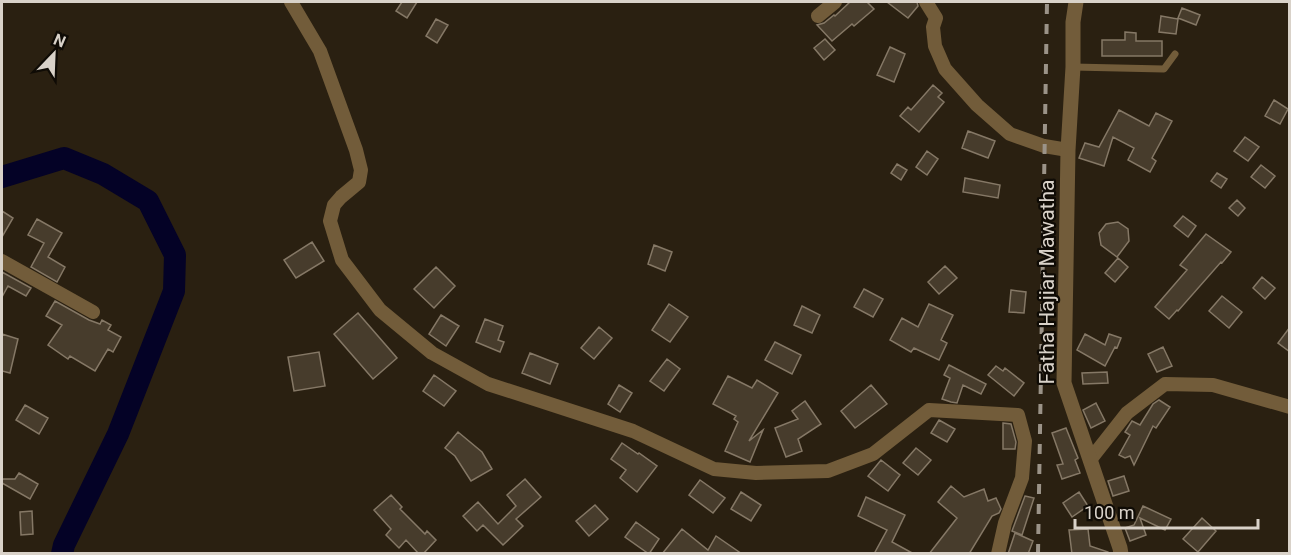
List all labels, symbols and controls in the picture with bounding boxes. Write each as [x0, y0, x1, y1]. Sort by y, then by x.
north arrow [24, 24, 84, 84]
text: N [51, 30, 69, 52]
street label: Fatha Hajiar Mawatha [1035, 180, 1059, 384]
scale bar [1075, 492, 1258, 530]
text: 100 m [1084, 502, 1135, 523]

